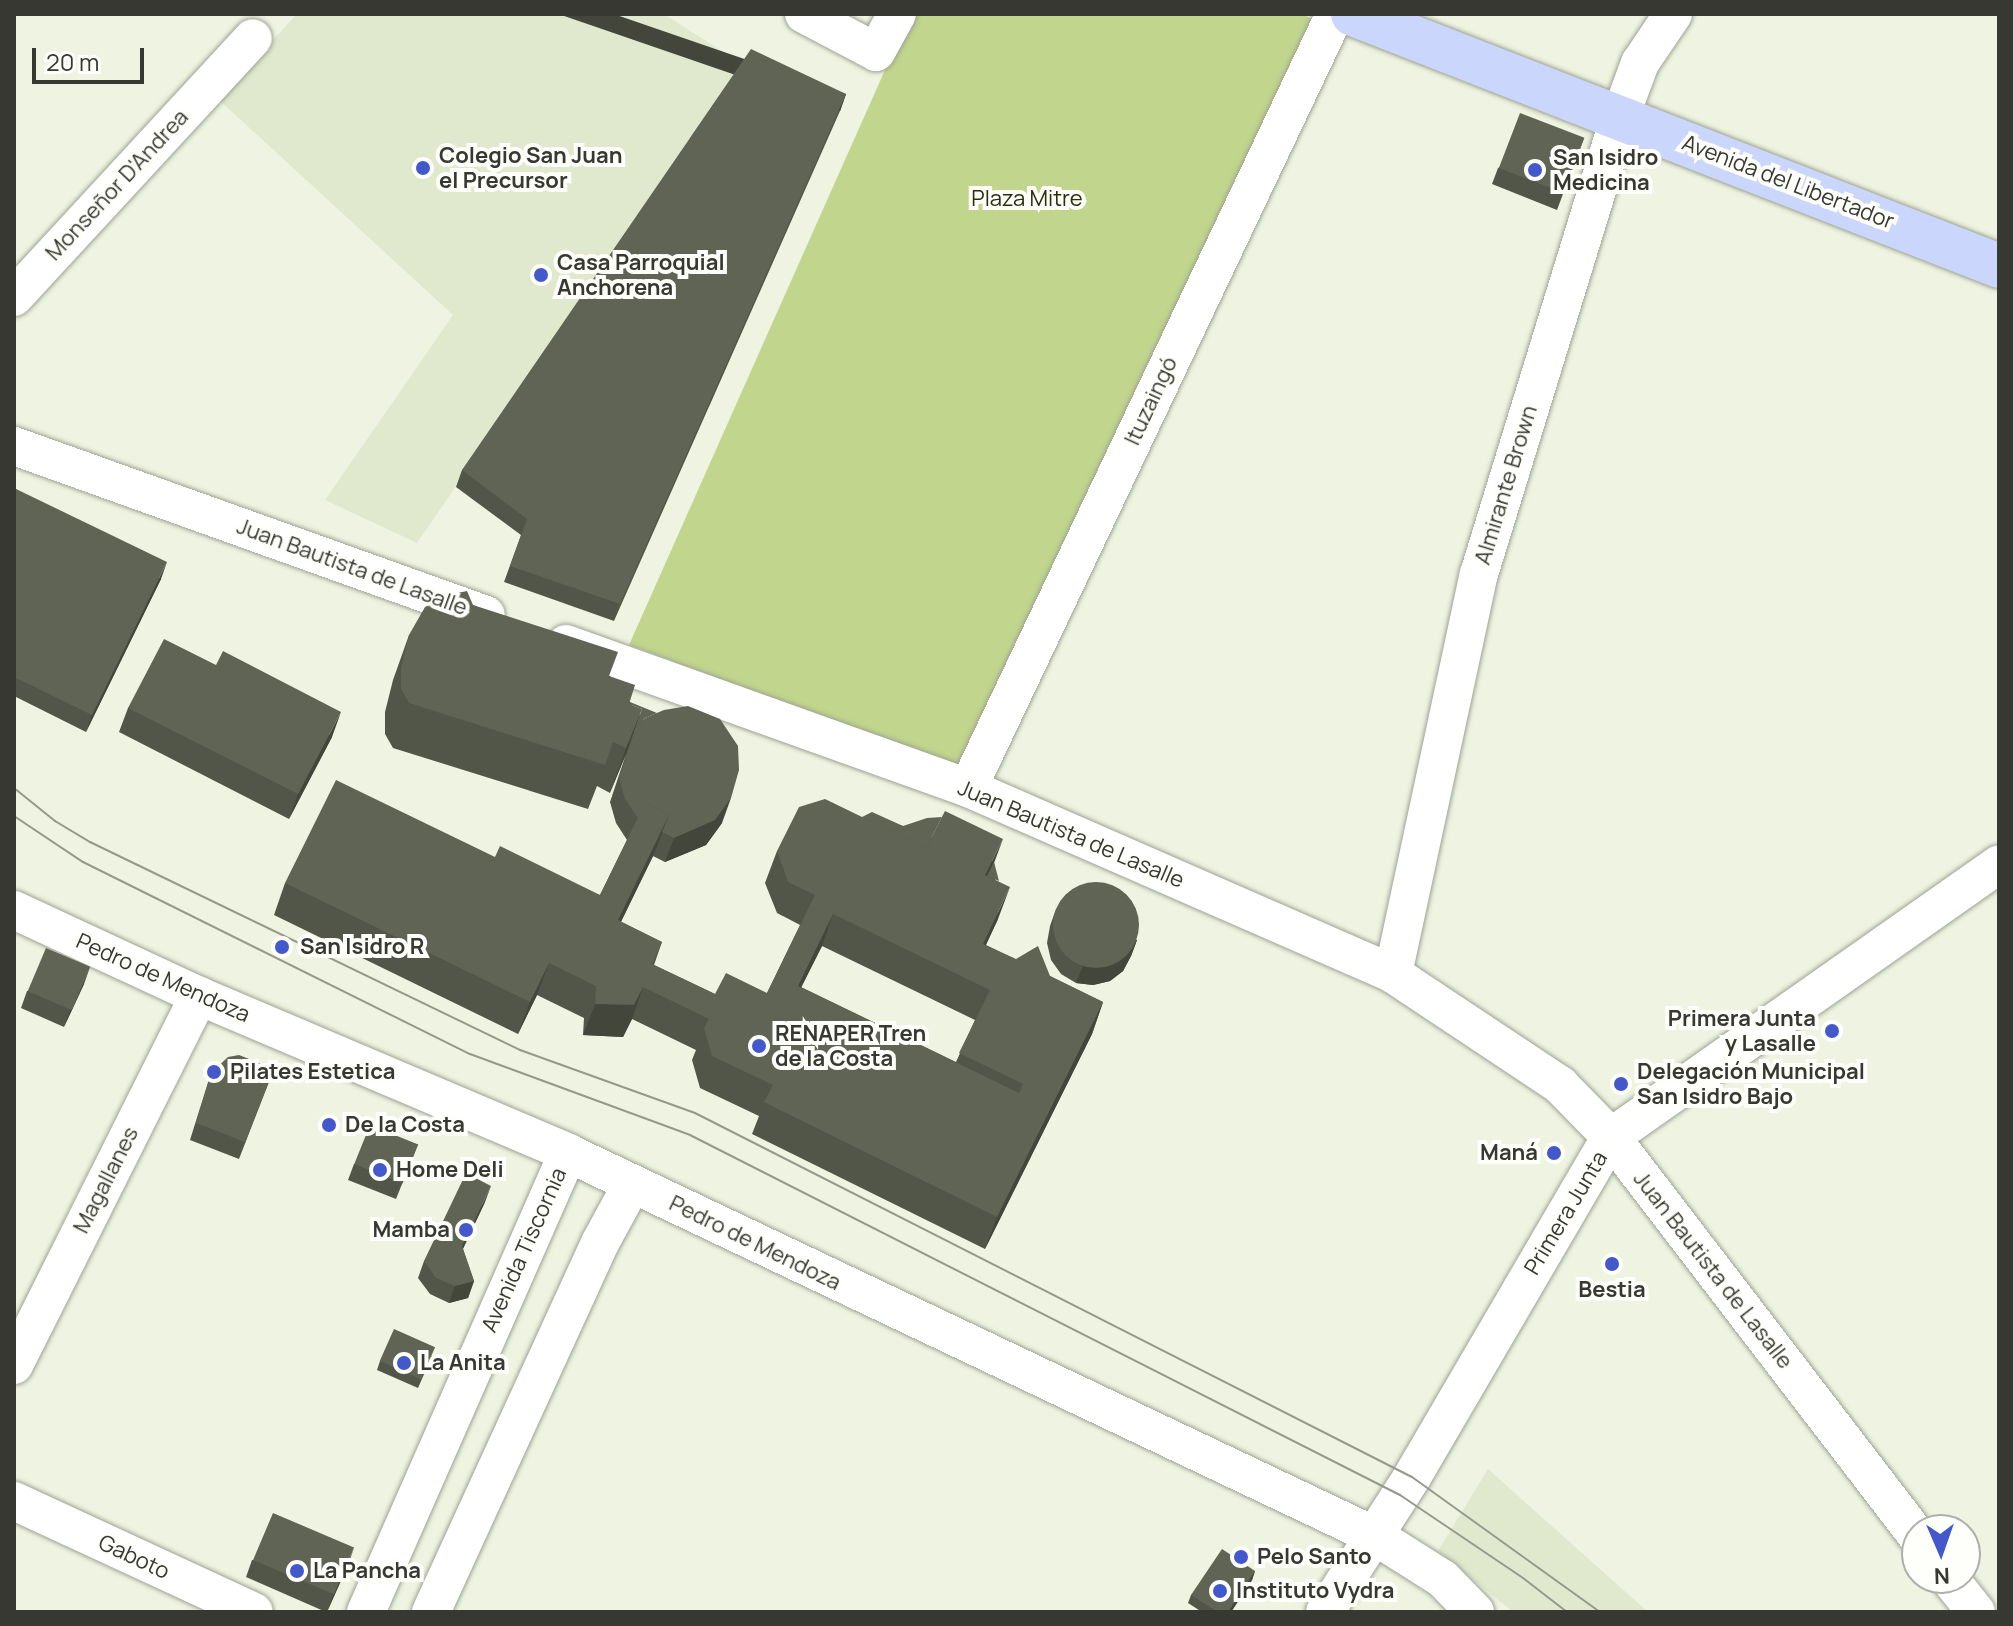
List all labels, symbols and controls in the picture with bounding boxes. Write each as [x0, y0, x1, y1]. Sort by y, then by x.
scale bar [36, 32, 148, 82]
text: 20 m [46, 45, 99, 78]
street label: Monseñor D'Andrea [40, 104, 194, 266]
street label: Avenida del Libertador [1678, 129, 1898, 235]
place label: Colegio San Juan el Precursor [439, 142, 622, 194]
place label: San Isidro Medicina [1553, 144, 1658, 196]
marker: Colegio San Juan el Precursor [414, 159, 432, 177]
marker: San Isidro Medicina [1524, 159, 1546, 181]
park label: Plaza Mitre [971, 186, 1083, 212]
place label: Casa Parroquial Anchorena [557, 249, 725, 300]
marker: Casa Parroquial Anchorena [532, 266, 550, 284]
street label: Ituzaingó [1119, 353, 1183, 449]
street label: Almirante Brown [1469, 402, 1543, 568]
street label: Juan Bautista de Lasalle [233, 513, 471, 621]
street label: Juan Bautista de Lasalle [954, 774, 1188, 894]
street label: Pedro de Mendoza [72, 928, 254, 1028]
place label: San Isidro R [300, 934, 424, 960]
marker: San Isidro R [271, 936, 293, 958]
place label: Primera Junta y Lasalle [1668, 1005, 1816, 1056]
place label: RENAPER Tren de la Costa [775, 1020, 926, 1072]
marker: Primera Junta y Lasalle [1823, 1022, 1841, 1040]
marker: RENAPER Tren de la Costa [750, 1037, 768, 1055]
place label: Delegación Municipal San Isidro Bajo [1637, 1058, 1865, 1110]
place label: Pilates Estetica [230, 1059, 395, 1085]
marker: Pilates Estetica [205, 1063, 223, 1081]
marker: Delegación Municipal San Isidro Bajo [1612, 1075, 1630, 1093]
place label: De la Costa [345, 1112, 465, 1138]
marker: De la Costa [320, 1116, 338, 1134]
street label: Magallanes [68, 1122, 144, 1238]
place label: Maná [1480, 1140, 1538, 1166]
marker: Maná [1545, 1144, 1563, 1162]
street label: Primera Junta [1519, 1147, 1613, 1279]
place label: Home Deli [396, 1157, 504, 1183]
marker: Home Deli [371, 1161, 389, 1179]
street label: Avenida Tiscornia [476, 1164, 572, 1336]
street label: Juan Bautista de Lasalle [1628, 1166, 1798, 1374]
street label: Pedro de Mendoza [665, 1190, 845, 1296]
place label: Mamba [373, 1217, 450, 1243]
marker: Mamba [457, 1221, 475, 1239]
marker: Bestia [1603, 1255, 1621, 1273]
place label: Bestia [1578, 1277, 1646, 1303]
place label: La Anita [420, 1350, 506, 1376]
marker: La Anita [395, 1354, 413, 1372]
north arrow [1901, 1514, 1981, 1594]
street label: Gaboto [94, 1529, 174, 1585]
place label: Pelo Santo [1257, 1544, 1372, 1570]
marker: Pelo Santo [1232, 1548, 1250, 1566]
place label: La Pancha [313, 1558, 421, 1584]
text: N [1933, 1561, 1950, 1591]
marker: La Pancha [288, 1562, 306, 1580]
place label: Instituto Vydra [1236, 1578, 1394, 1604]
marker: Instituto Vydra [1211, 1582, 1229, 1600]

